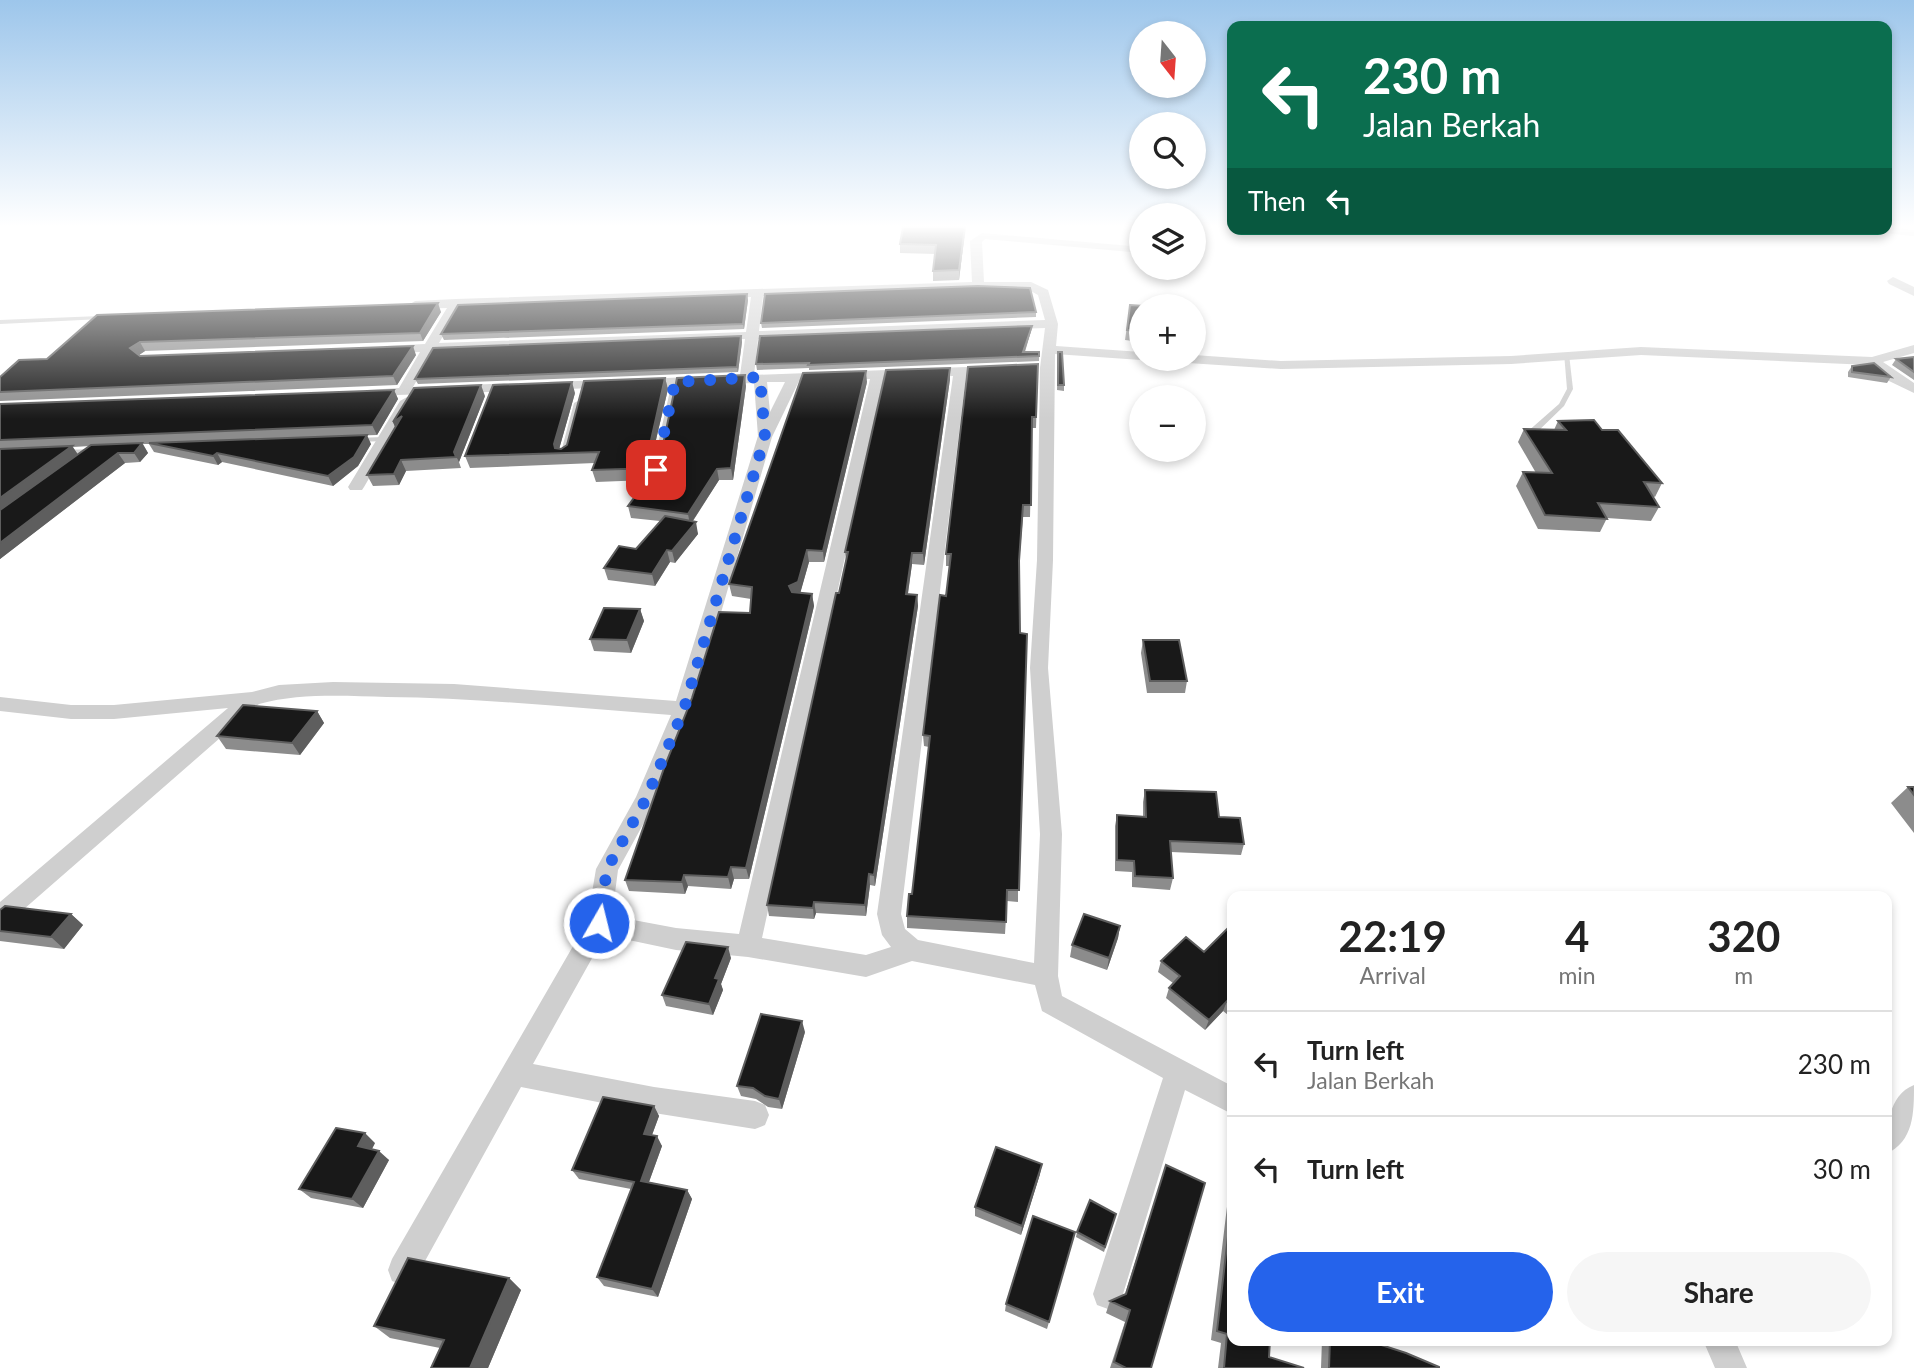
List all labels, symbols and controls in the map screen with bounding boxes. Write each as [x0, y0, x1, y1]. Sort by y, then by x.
north arrow [1129, 21, 1206, 98]
map controls [1129, 21, 1206, 462]
text: 230 m [1363, 46, 1501, 104]
icon: left [1248, 49, 1339, 140]
text: Jalan Berkah [1363, 105, 1540, 144]
button: search [1129, 112, 1206, 189]
icon: left [1320, 182, 1358, 220]
text: Then [1248, 185, 1306, 217]
button: layers [1129, 203, 1206, 280]
button: + [1129, 294, 1206, 371]
button: − [1129, 385, 1206, 462]
pin [626, 440, 686, 500]
icon: arrive [637, 451, 675, 489]
position arrow [562, 886, 636, 960]
text: 22:19 [1339, 911, 1447, 961]
text: 4 [1565, 911, 1589, 961]
text: 320 [1707, 911, 1780, 961]
text: Arrival [1360, 961, 1426, 989]
text: min [1558, 961, 1596, 989]
text: m [1734, 961, 1753, 989]
text: Turn left [1307, 1034, 1404, 1066]
icon: left [1248, 1045, 1286, 1083]
text: 230 m [1798, 1048, 1871, 1080]
text: Jalan Berkah [1307, 1066, 1434, 1094]
icon: left [1248, 1150, 1286, 1188]
text: Turn left [1307, 1153, 1404, 1185]
text: 30 m [1813, 1153, 1871, 1185]
button: Exit [1248, 1252, 1553, 1332]
button: Share [1567, 1252, 1871, 1332]

